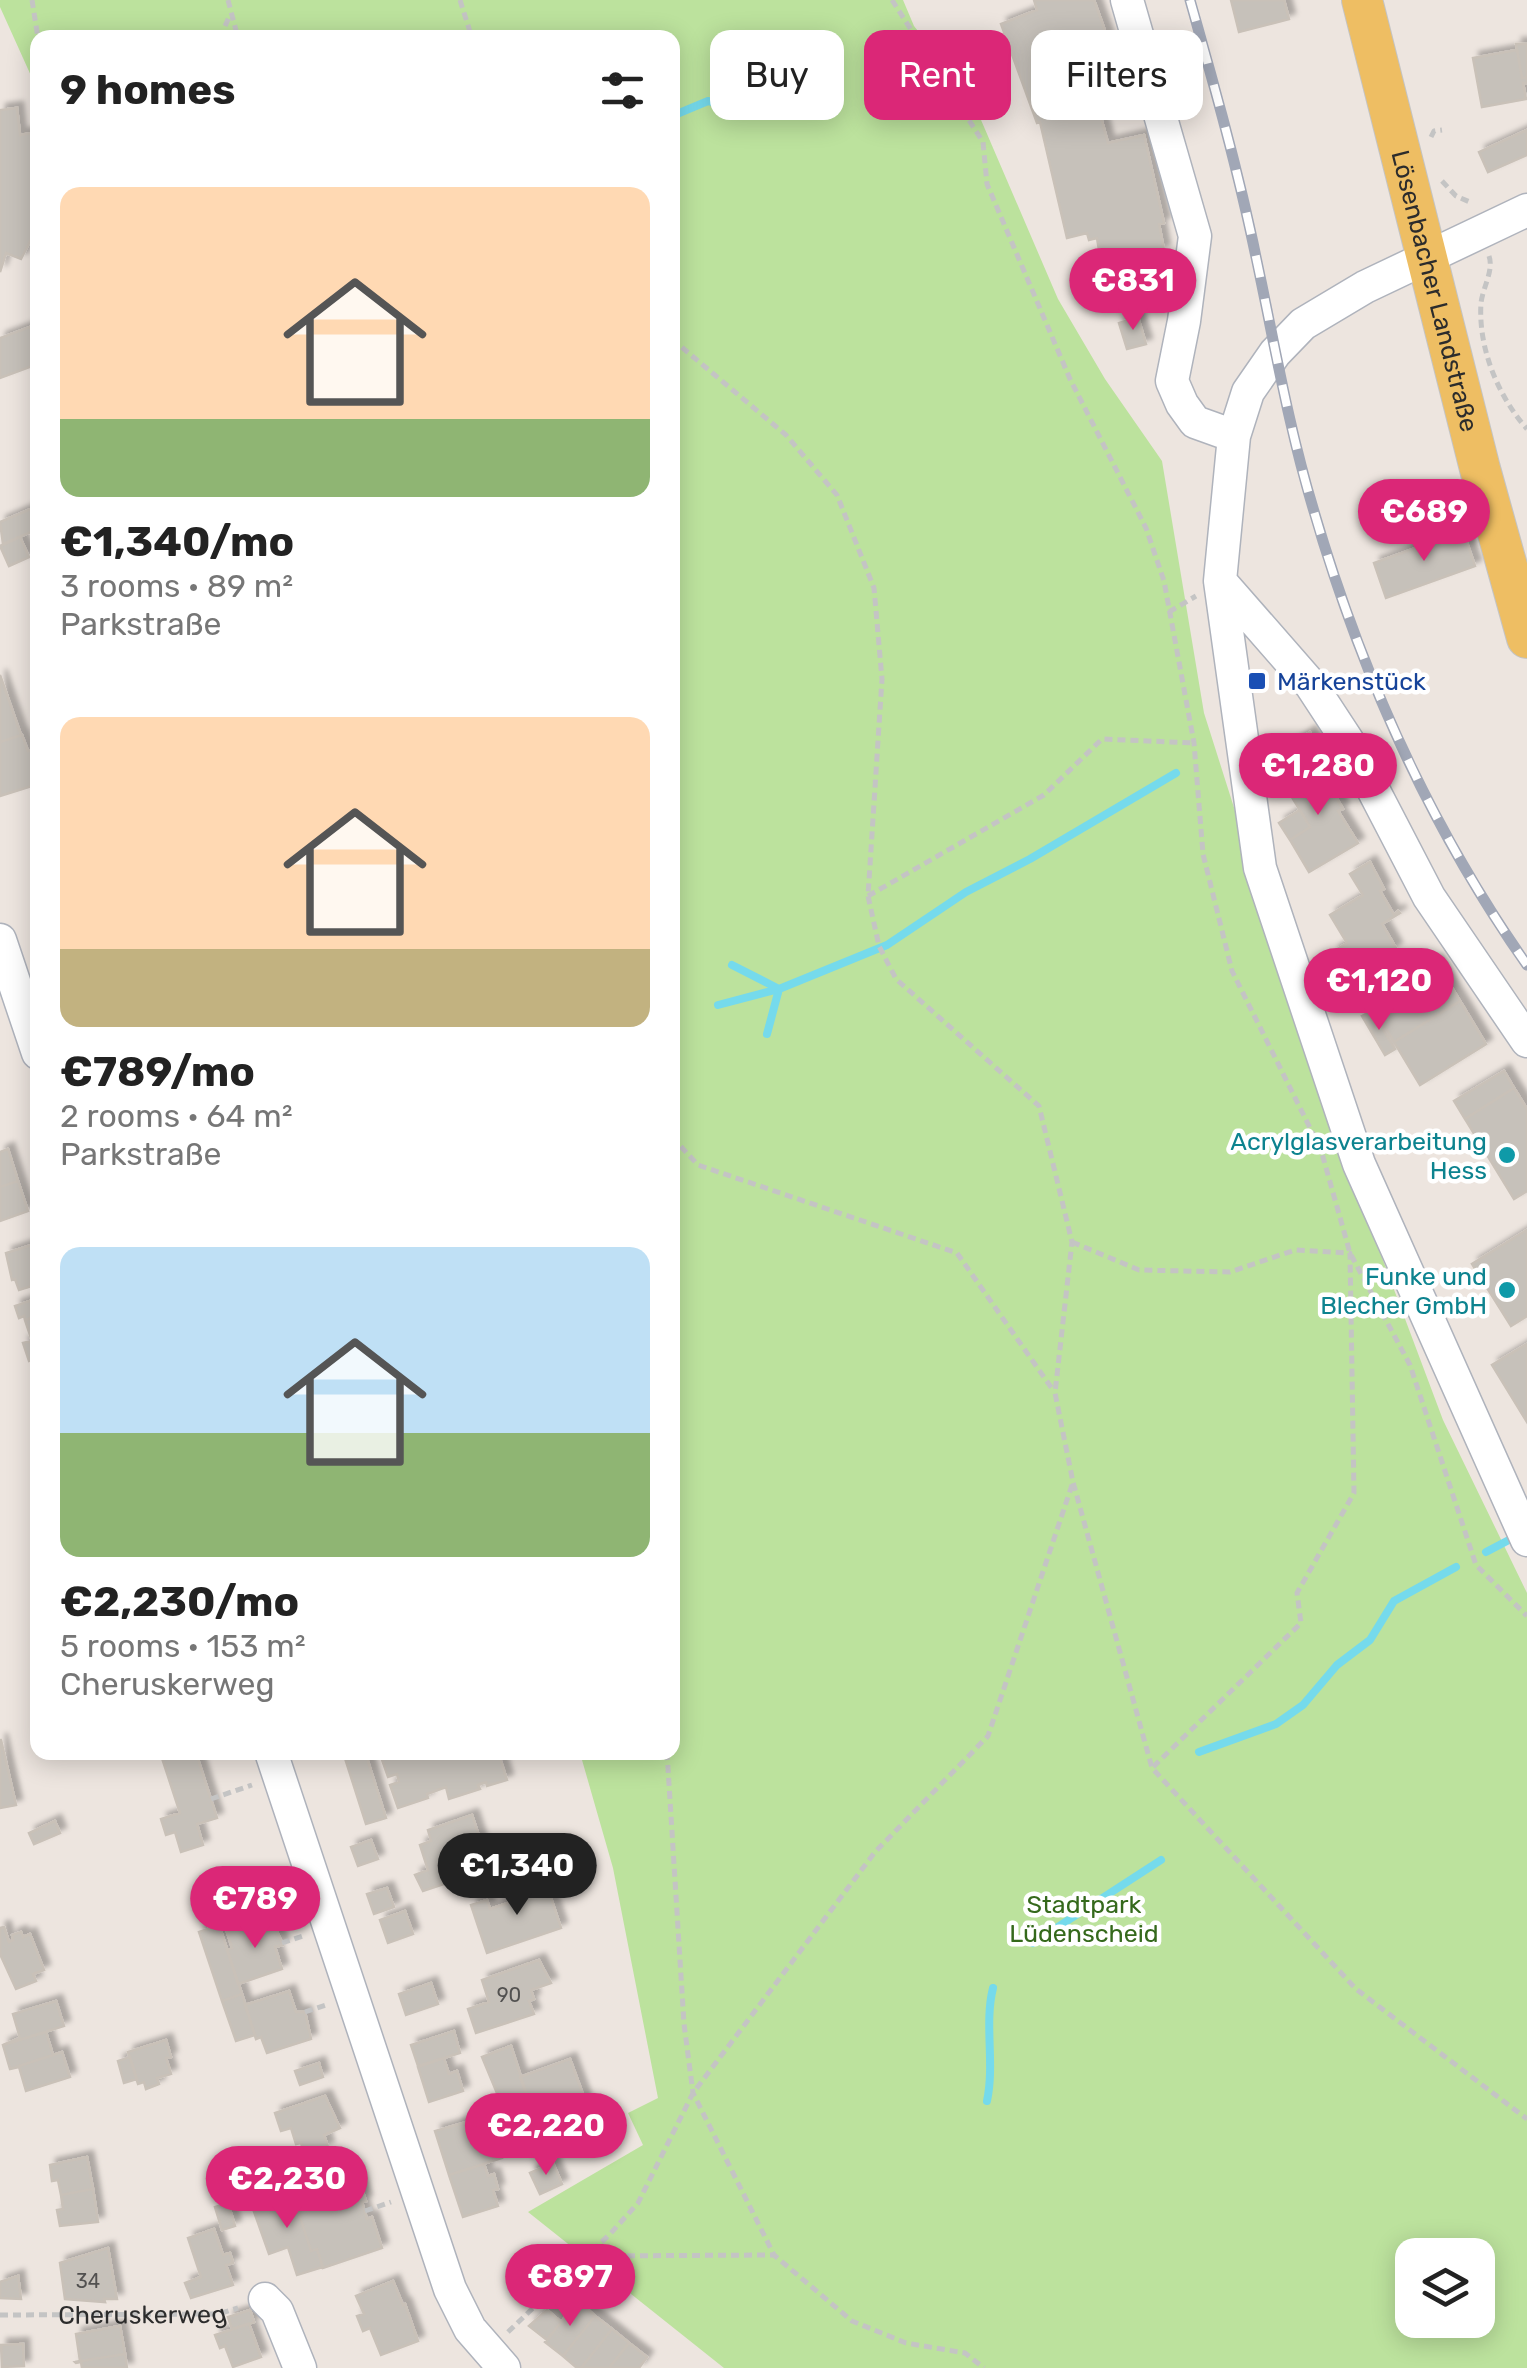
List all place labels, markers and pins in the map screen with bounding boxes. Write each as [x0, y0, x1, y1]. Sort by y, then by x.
pin: €831 [1074, 248, 1192, 333]
pin: €689 [1365, 479, 1483, 564]
place label: Märkenstück [1277, 667, 1426, 696]
marker: Märkenstück [1246, 670, 1268, 692]
pin: €1,280 [1237, 733, 1399, 818]
pin: €1,120 [1298, 948, 1460, 1033]
place label: Acrylglasverarbeitung Hess [1230, 1127, 1487, 1185]
marker: Acrylglasverarbeitung Hess [1496, 1144, 1518, 1166]
place label: Funke und Blecher GmbH [1320, 1262, 1487, 1320]
marker: Funke und Blecher GmbH [1496, 1279, 1518, 1301]
pin: €1,340 [436, 1833, 598, 1918]
pin: €789 [196, 1866, 314, 1951]
pin: €2,220 [465, 2093, 627, 2178]
pin: €2,230 [206, 2146, 368, 2231]
pin: €897 [511, 2244, 629, 2329]

